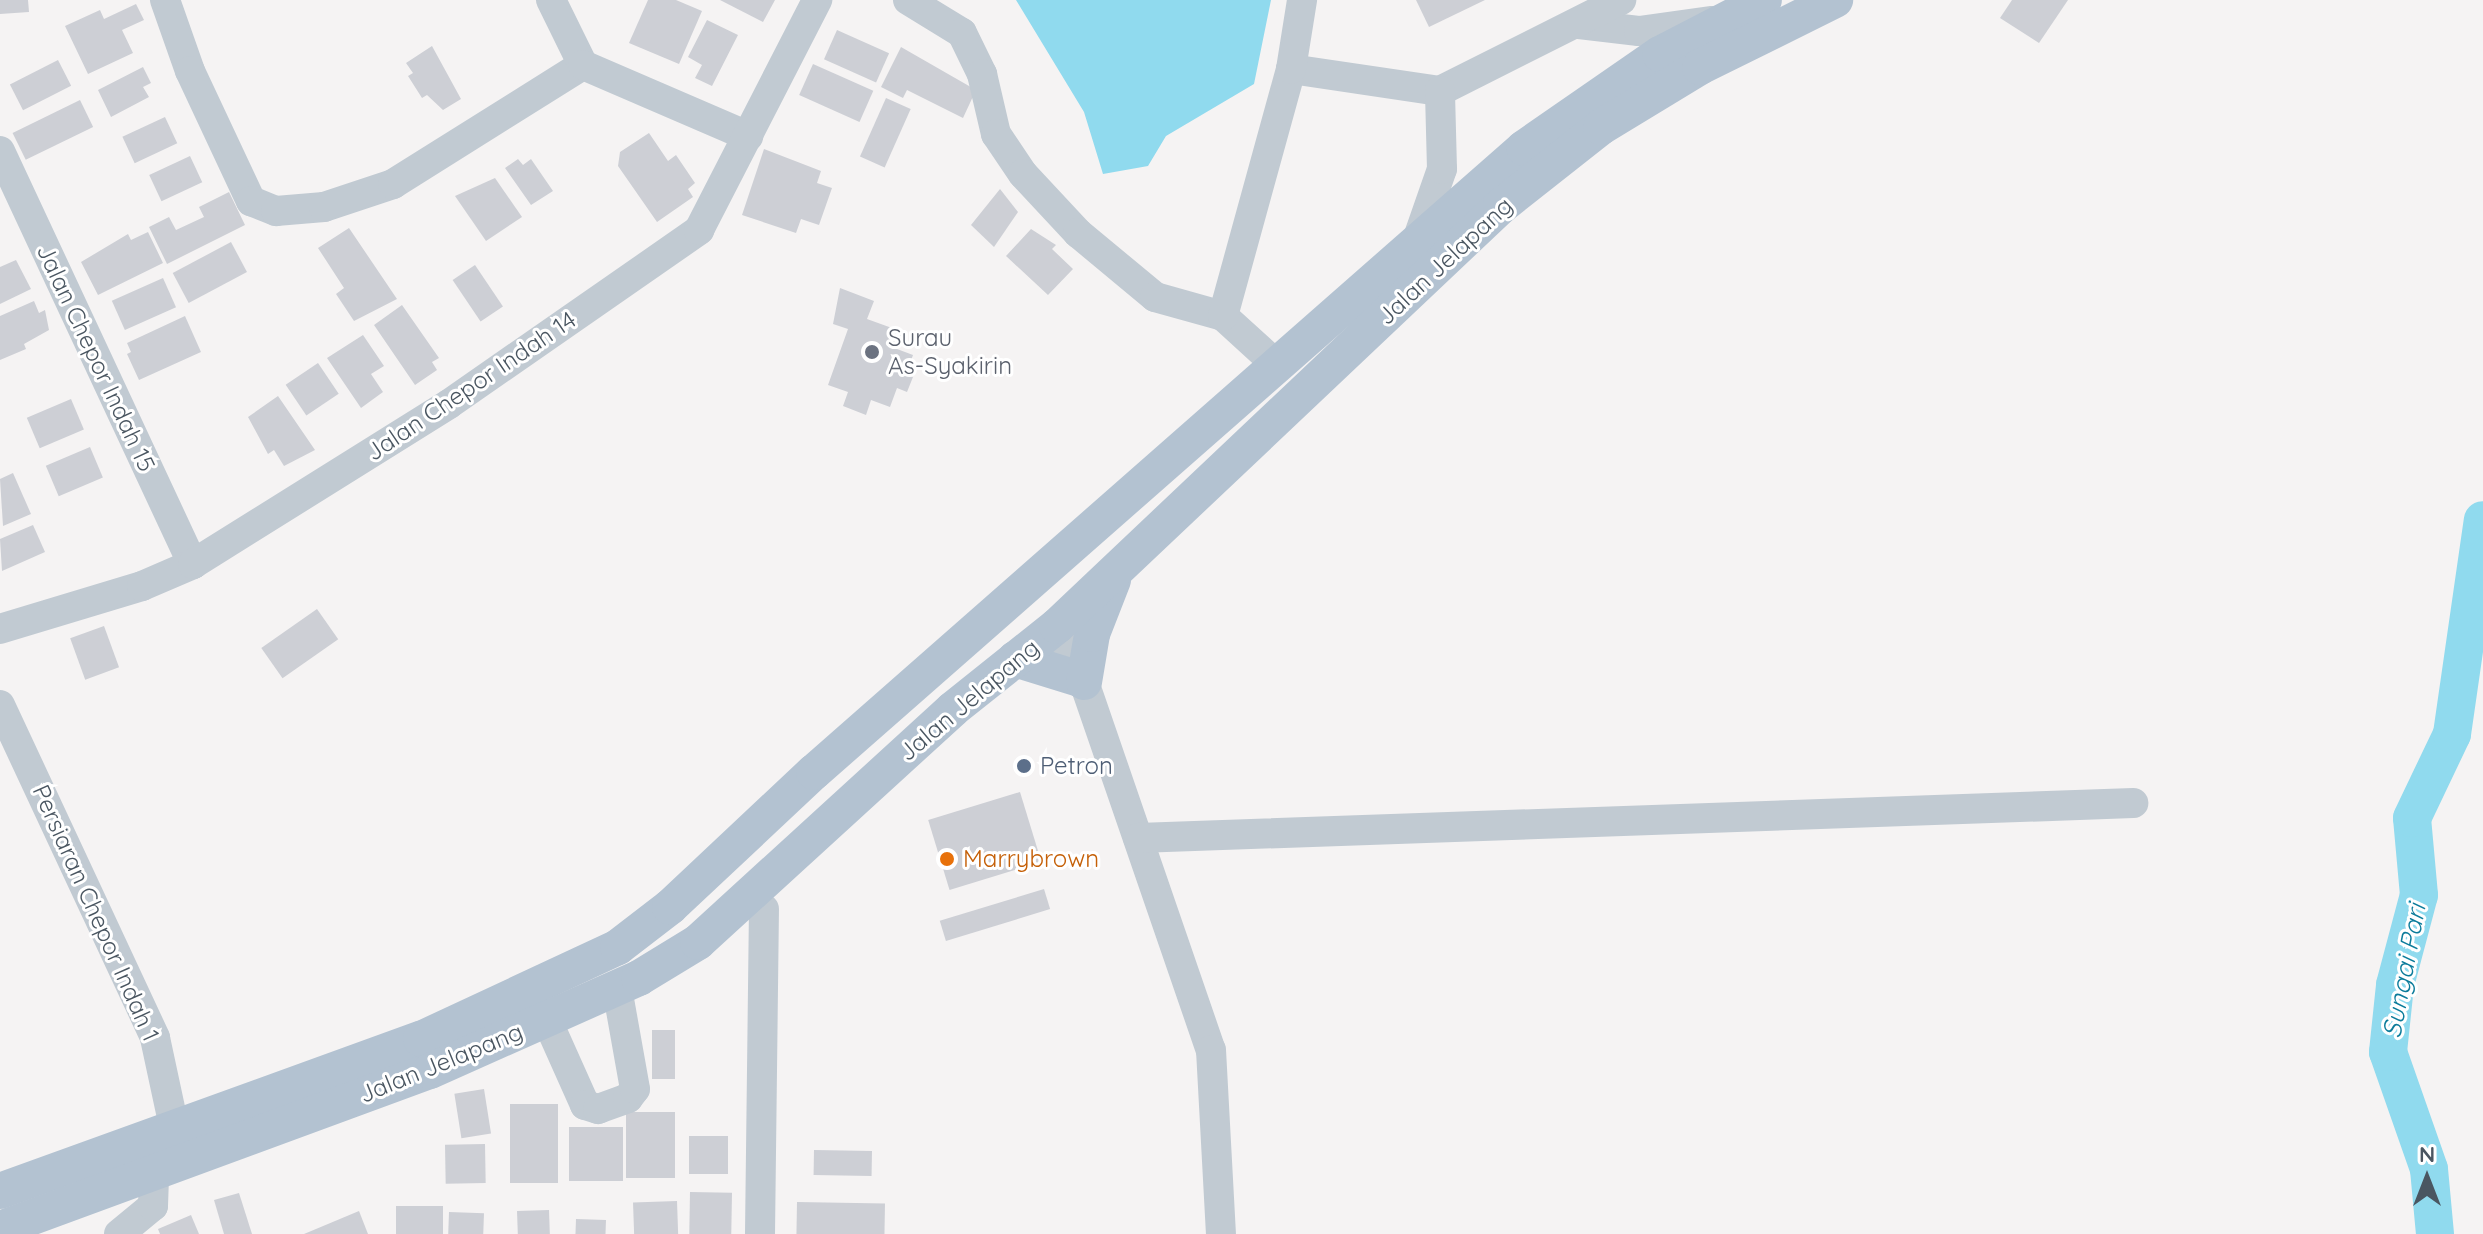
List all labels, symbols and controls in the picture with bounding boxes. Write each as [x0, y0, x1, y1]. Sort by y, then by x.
street label: Jalan Jelapang [1372, 191, 1518, 331]
street label: Jalan Chepor Indah 15 [31, 240, 161, 476]
street label: Jalan Chepor Indah 14 [361, 305, 581, 467]
place label: Surau As-Syakirin [888, 324, 1012, 380]
marker: Surau As-Syakirin [863, 343, 881, 361]
street label: Jalan Jelapang [893, 633, 1045, 767]
place label: Petron [1040, 752, 1113, 780]
marker: Petron [1015, 757, 1033, 775]
street label: Persiaran Chepor Indah 1 [26, 780, 166, 1046]
place label: Marrybrown [963, 845, 1099, 873]
marker: Marrybrown [938, 850, 956, 868]
water label: Sungai Pari [2376, 901, 2432, 1041]
street label: Jalan Jelapang [355, 1017, 527, 1109]
north arrow [2387, 1138, 2467, 1218]
text: N [2419, 1140, 2435, 1168]

